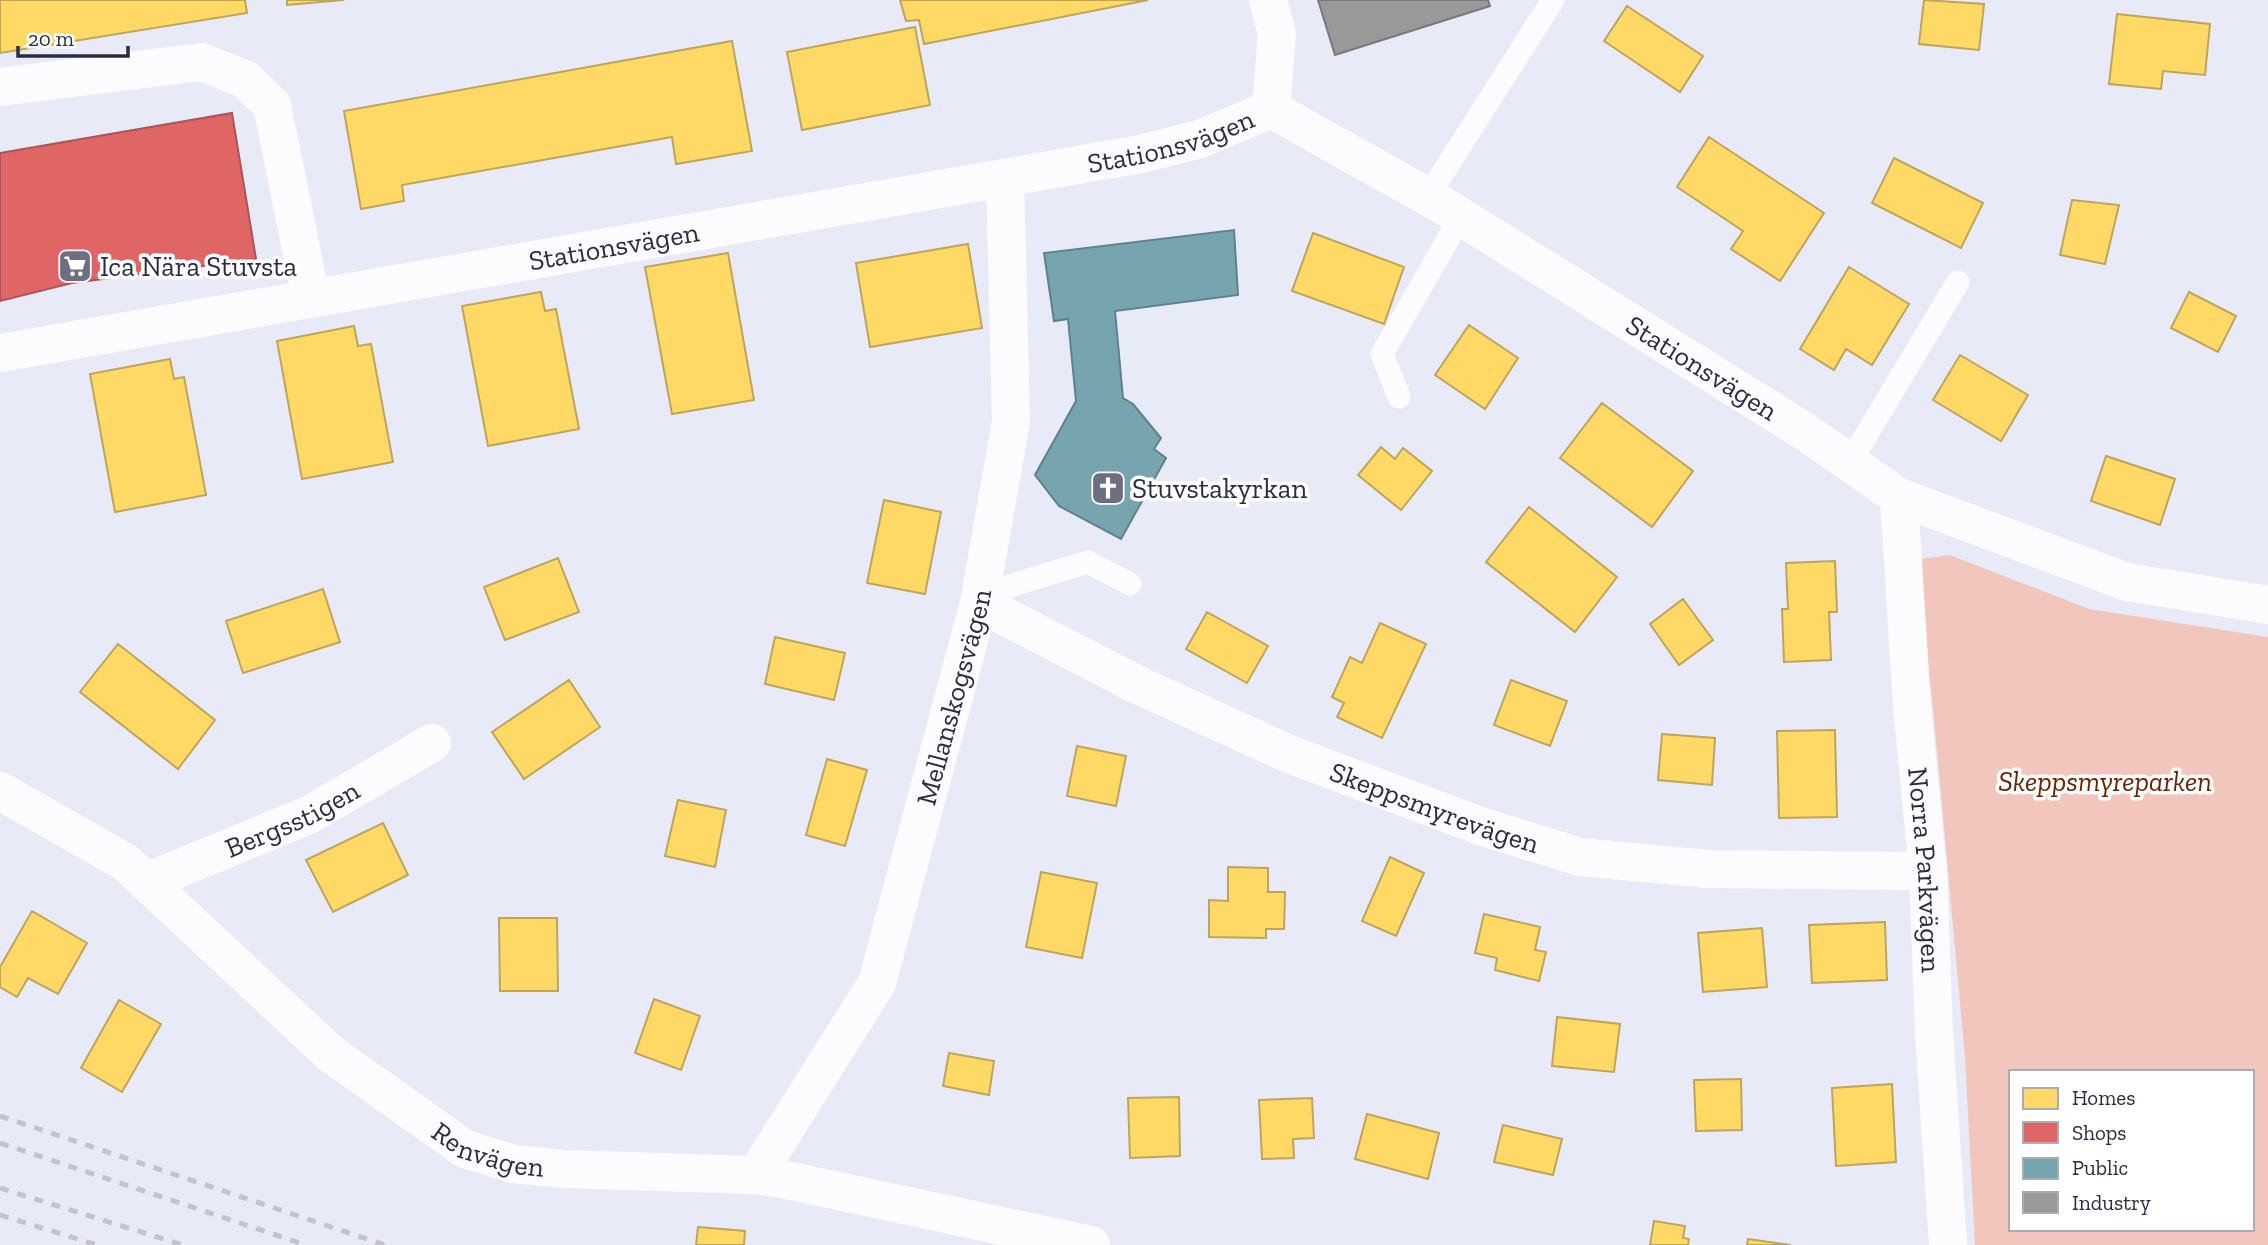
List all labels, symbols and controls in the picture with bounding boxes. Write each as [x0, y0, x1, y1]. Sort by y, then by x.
scale bar [18, 14, 128, 58]
text: 20 m [28, 26, 74, 51]
street label: Stationsvägen [1085, 102, 1259, 180]
street label: Stationsvägen [526, 215, 701, 277]
supermarket icon: Ica Nära Stuvsta [56, 247, 94, 285]
place label: Ica Nära Stuvsta [100, 250, 298, 283]
street label: Stationsvägen [1620, 308, 1784, 427]
church icon: Stuvstakyrkan [1089, 469, 1127, 507]
place label: Stuvstakyrkan [1132, 472, 1307, 505]
street label: Mellanskogsvägen [909, 587, 998, 809]
street label: Skeppsmyrevägen [1325, 754, 1543, 860]
park label: Skeppsmyreparken [1998, 765, 2212, 798]
street label: Norra Parkvägen [1902, 766, 1948, 973]
street label: Bergsstigen [220, 773, 365, 864]
legend [2009, 1070, 2254, 1231]
text: Homes [2072, 1085, 2135, 1110]
street label: Renvägen [426, 1114, 546, 1183]
text: Shops [2072, 1120, 2126, 1145]
text: Public [2072, 1155, 2128, 1180]
text: Industry [2072, 1190, 2151, 1215]

